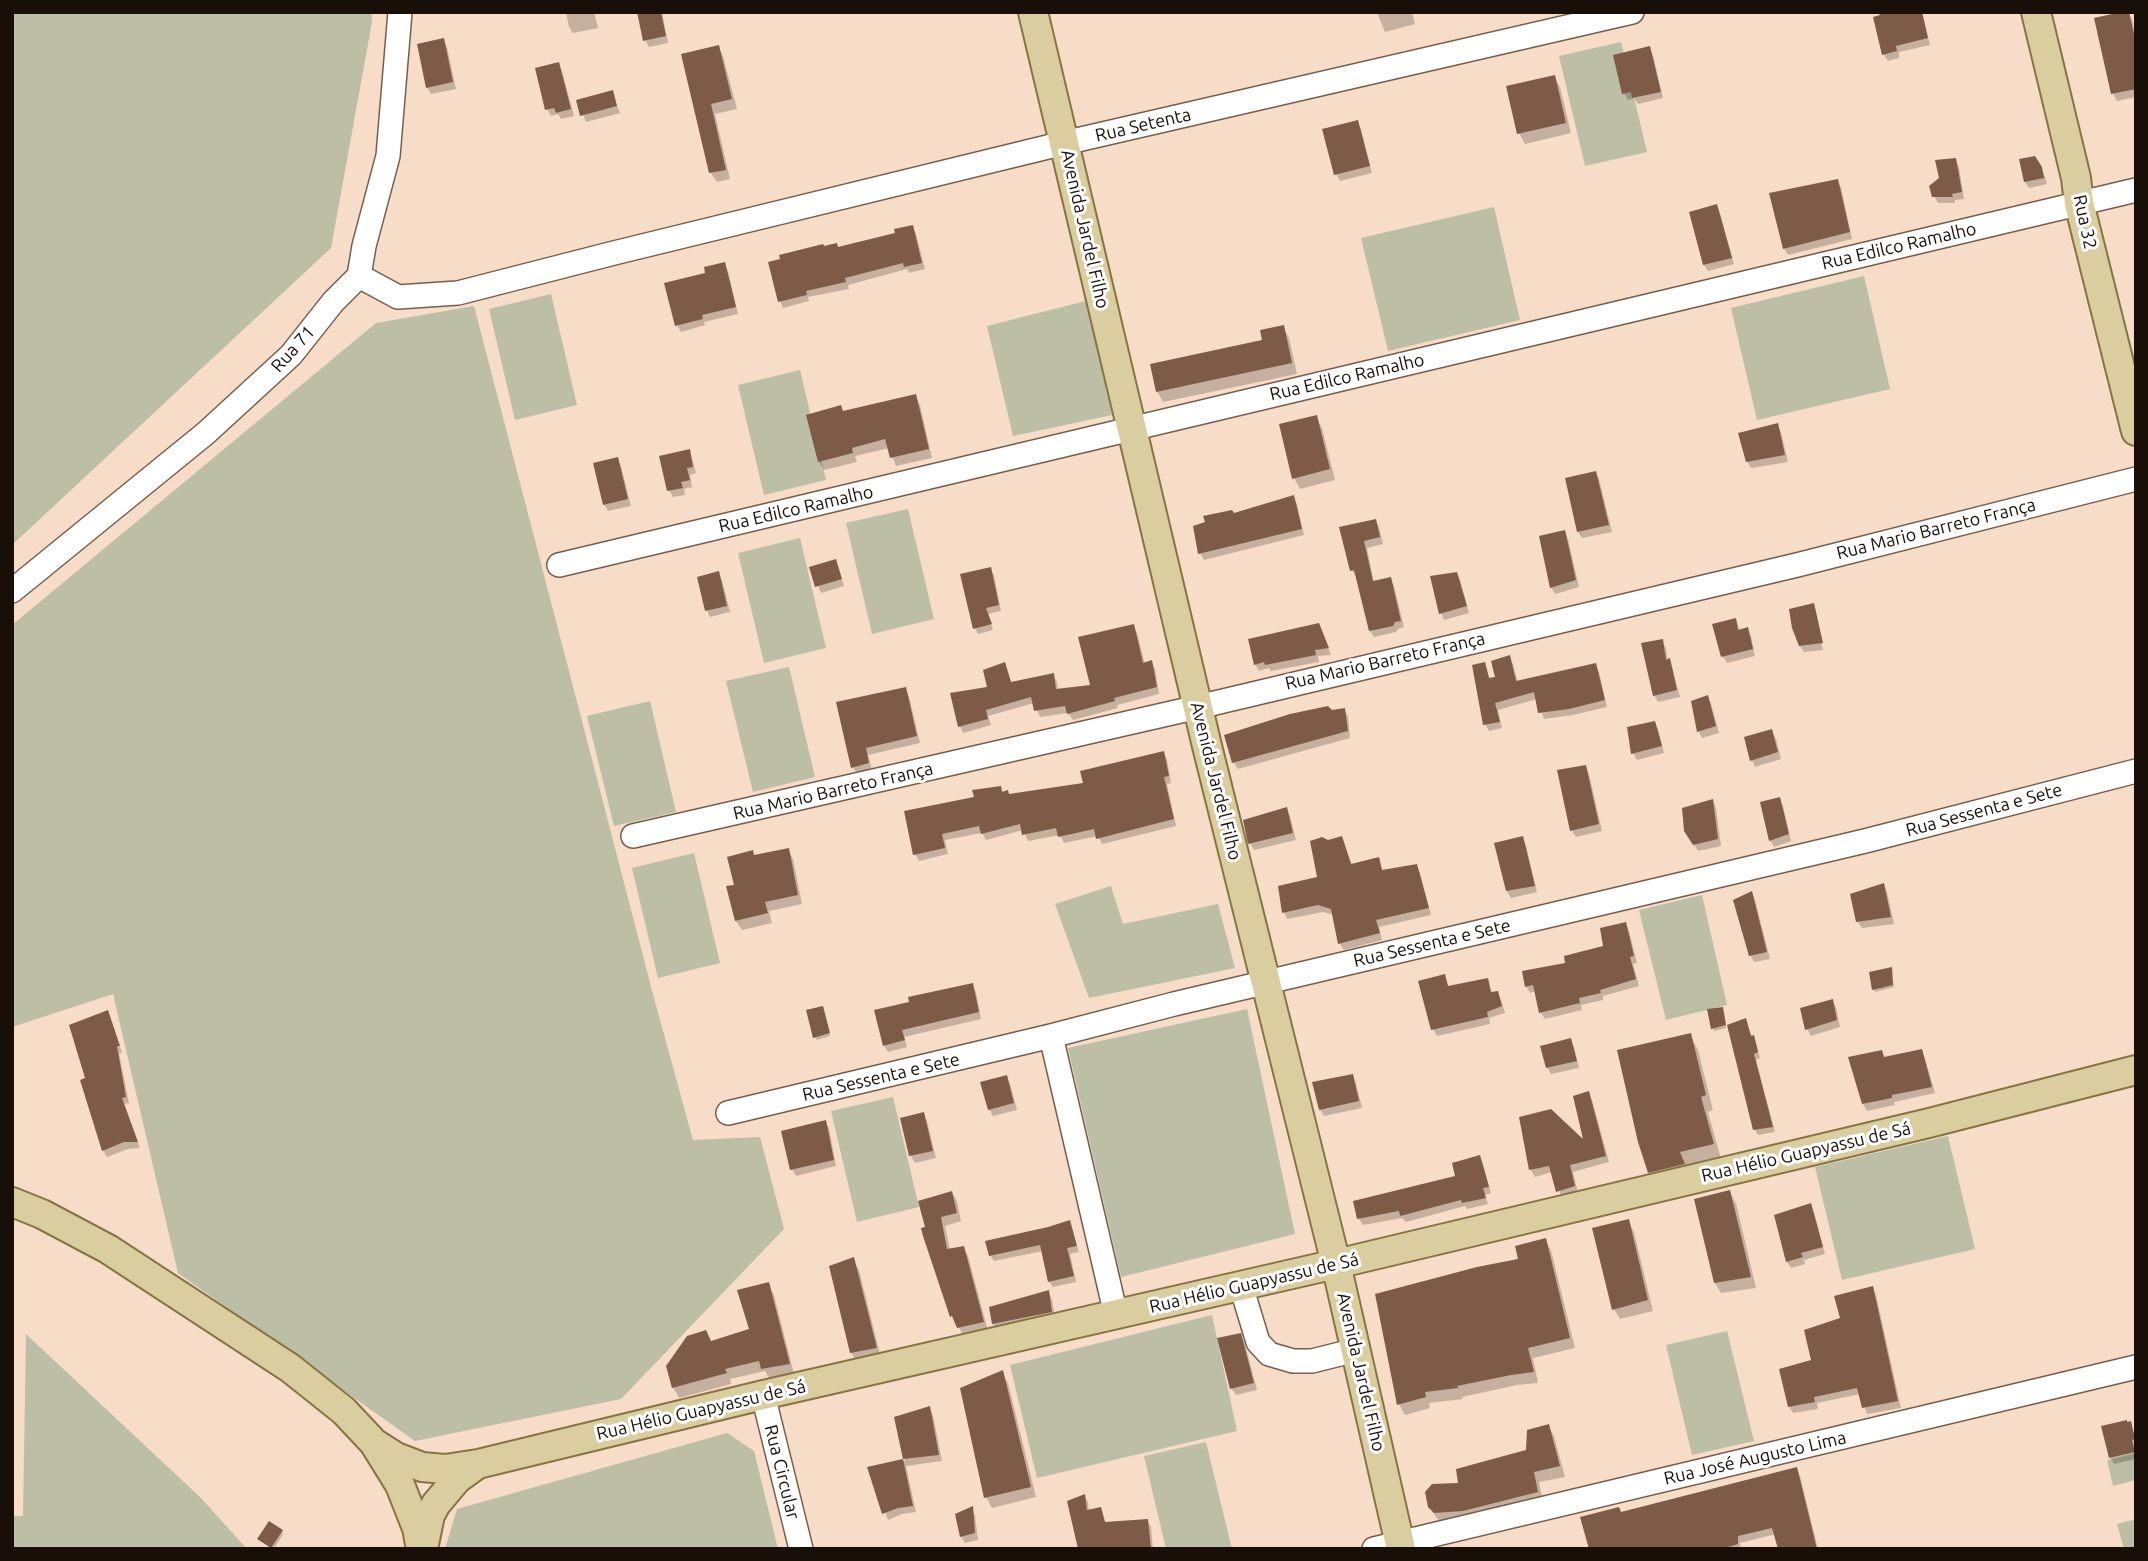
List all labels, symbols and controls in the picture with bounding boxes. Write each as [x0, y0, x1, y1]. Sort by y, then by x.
street label: Rua Setenta [1093, 103, 1193, 147]
street label: Avenida Jardel Filho [1056, 148, 1114, 310]
street label: Rua 32 [2069, 193, 2101, 251]
street label: Rua Edilco Ramalho [1820, 218, 1978, 274]
street label: Rua 71 [267, 321, 319, 377]
street label: Rua Edilco Ramalho [1268, 349, 1426, 405]
street label: Rua Edilco Ramalho [717, 481, 875, 537]
street label: Rua Mario Barreto França [1834, 494, 2038, 564]
street label: Rua Mario Barreto França [1283, 627, 1487, 695]
street label: Avenida Jardel Filho [1186, 700, 1246, 862]
street label: Rua Mario Barreto França [731, 757, 935, 825]
street label: Rua Sessenta e Sete [1904, 779, 2064, 841]
street label: Rua Sessenta e Sete [1351, 914, 1513, 972]
street label: Rua Sessenta e Sete [800, 1048, 962, 1106]
street label: Rua Hélio Guapyassu de Sá [1699, 1117, 1913, 1187]
street label: Rua Hélio Guapyassu de Sá [1147, 1248, 1361, 1318]
street label: Avenida Jardel Filho [1332, 1291, 1390, 1453]
street label: Rua Hélio Guapyassu de Sá [594, 1375, 808, 1445]
street label: Rua Circular [760, 1423, 804, 1521]
street label: Rua José Augusto Lima [1662, 1426, 1848, 1490]

